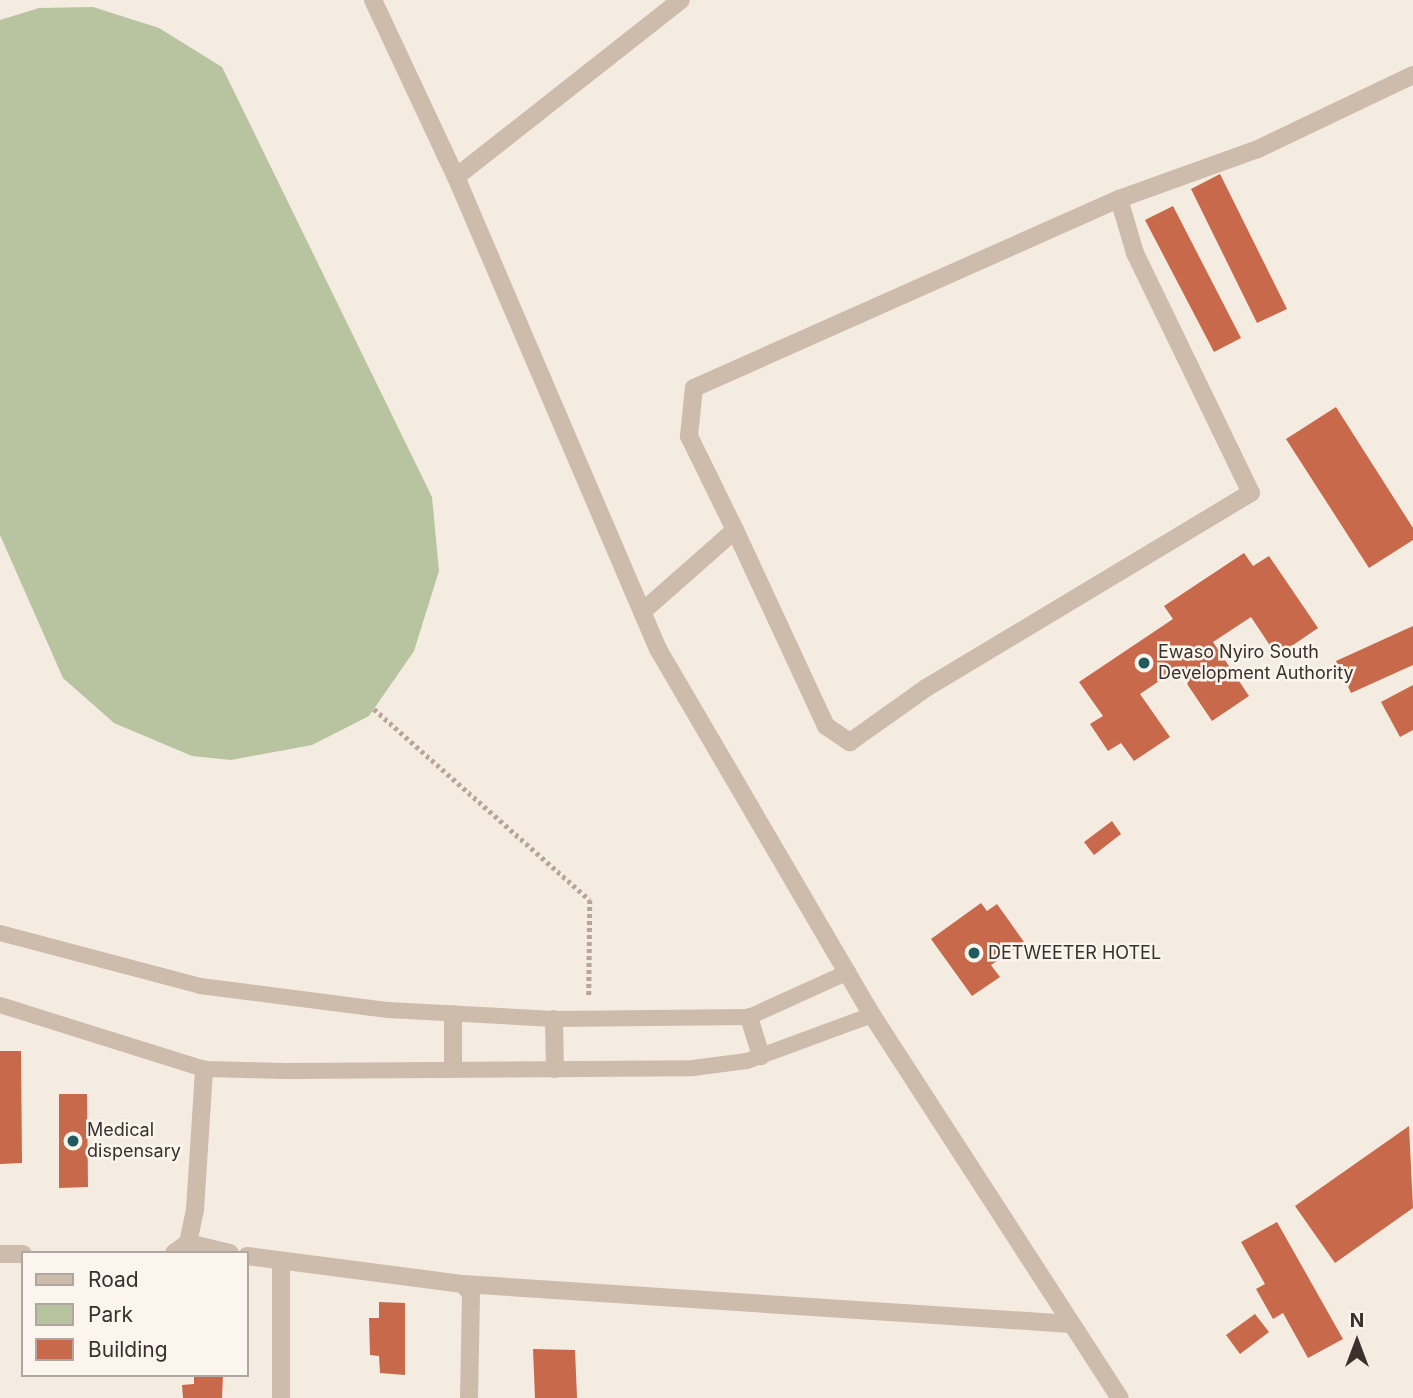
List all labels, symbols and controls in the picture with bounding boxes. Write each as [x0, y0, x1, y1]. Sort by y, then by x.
place label: Ewaso Nyiro South Development Authority [1158, 642, 1354, 684]
marker: Ewaso Nyiro South Development Authority [1136, 655, 1152, 671]
place label: DETWEETER HOTEL [988, 942, 1161, 964]
marker: DETWEETER HOTEL [966, 945, 982, 961]
place label: Medical dispensary [87, 1120, 181, 1162]
marker: Medical dispensary [65, 1133, 81, 1149]
legend [21, 1251, 248, 1377]
text: Road [88, 1267, 139, 1292]
text: Park [88, 1302, 133, 1327]
north arrow [1322, 1307, 1392, 1377]
text: N [1350, 1309, 1364, 1332]
text: Building [88, 1337, 168, 1362]

